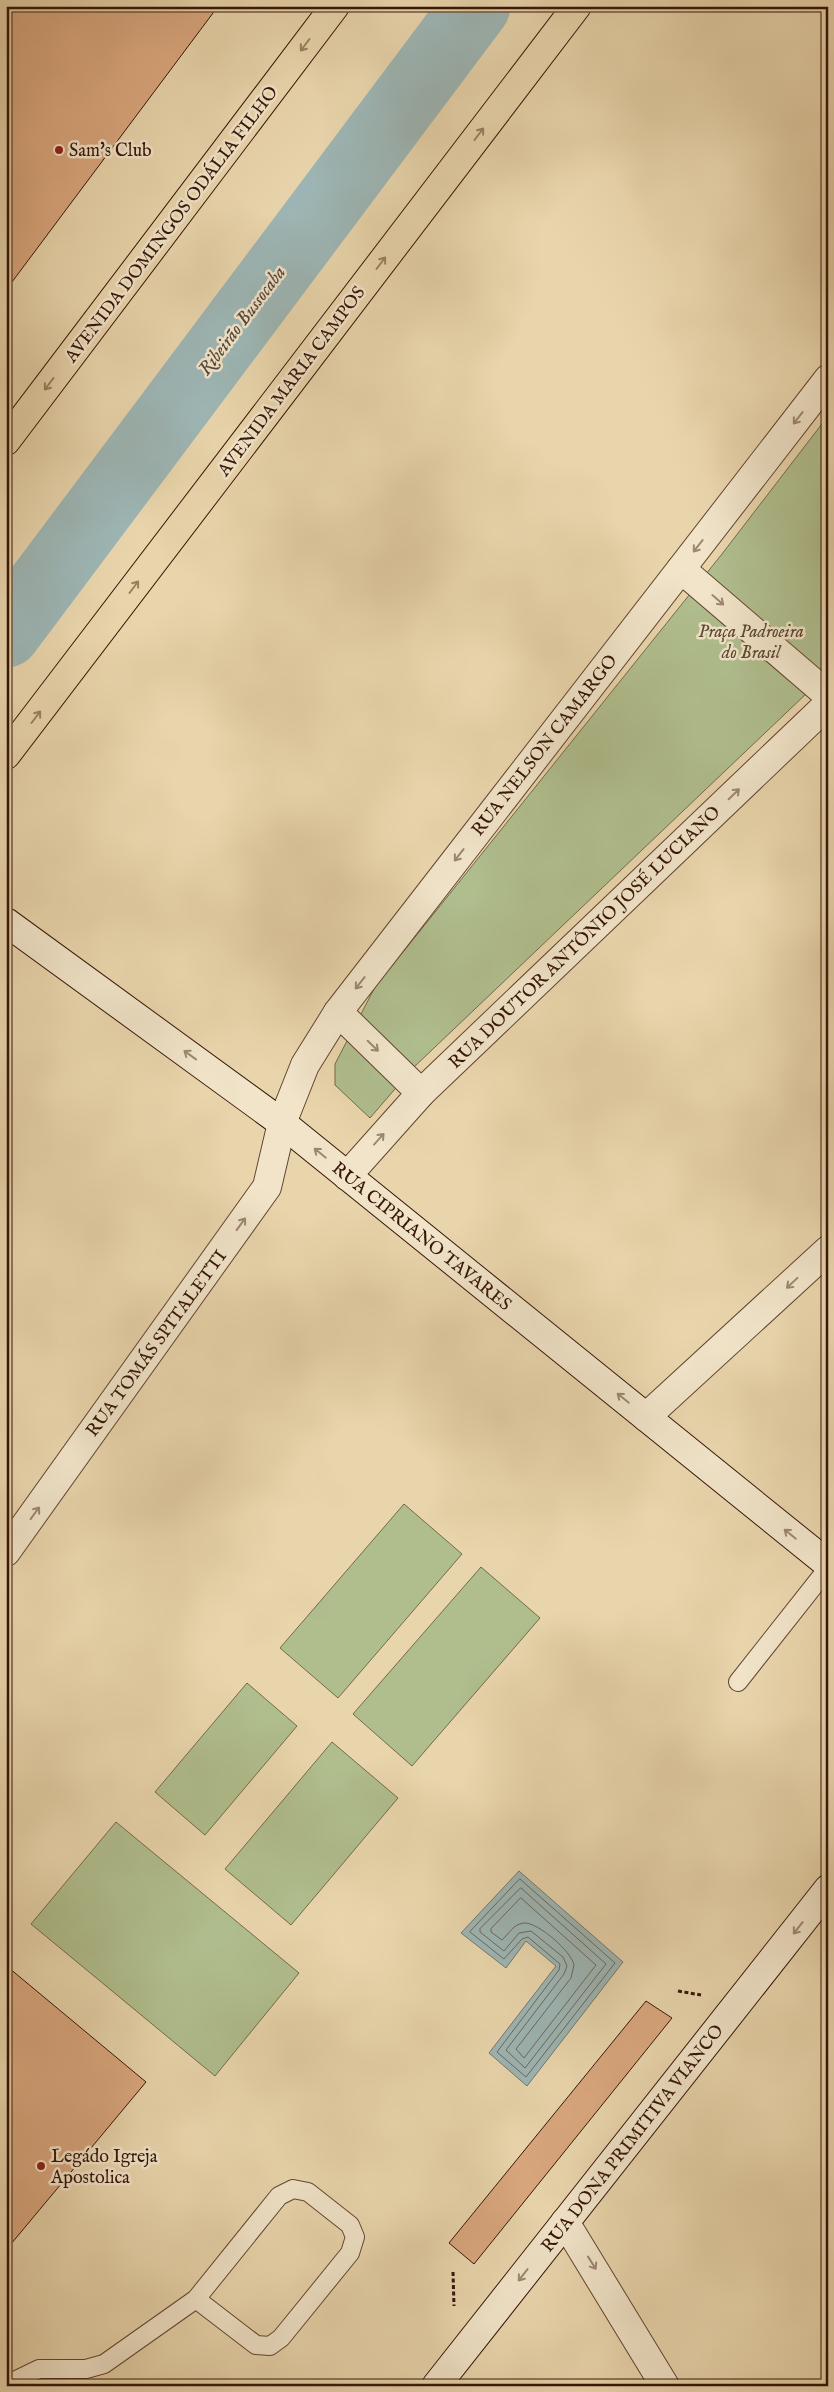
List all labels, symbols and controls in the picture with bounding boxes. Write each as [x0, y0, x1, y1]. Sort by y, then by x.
one-way arrow [300, 38, 311, 51]
street label: AVENIDA DOMINGOS ODÁLIA FILHO [58, 81, 284, 369]
one-way arrow [474, 128, 485, 141]
place label: Sam's Club [69, 140, 152, 163]
marker: Sam's Club [53, 144, 65, 156]
one-way arrow [376, 256, 386, 270]
water label: Ribeirão Bussocaba [194, 262, 292, 381]
street label: AVENIDA MARIA CAMPOS [213, 282, 371, 482]
one-way arrow [44, 377, 55, 390]
one-way arrow [792, 411, 803, 424]
one-way arrow [693, 539, 703, 553]
one-way arrow [129, 581, 140, 594]
one-way arrow [711, 595, 724, 606]
park label: Praça Padroeira do Brasil [698, 621, 804, 665]
street label: RUA NELSON CAMARGO [467, 650, 623, 841]
one-way arrow [30, 711, 41, 724]
one-way arrow [727, 788, 740, 800]
street label: RUA DOUTOR ANTÔNIO JOSÉ LUCIANO [443, 800, 726, 1075]
one-way arrow [454, 848, 465, 861]
one-way arrow [355, 976, 365, 990]
one-way arrow [366, 1040, 379, 1052]
one-way arrow [183, 1050, 197, 1060]
one-way arrow [374, 1133, 385, 1146]
one-way arrow [313, 1148, 326, 1159]
street label: RUA CIPRIANO TAVARES [327, 1158, 516, 1317]
one-way arrow [236, 1217, 246, 1231]
street label: RUA TOMÁS SPITALETTI [80, 1245, 233, 1442]
one-way arrow [785, 1277, 798, 1289]
one-way arrow [616, 1393, 629, 1404]
one-way arrow [29, 1507, 40, 1520]
one-way arrow [784, 1528, 797, 1539]
one-way arrow [792, 1921, 803, 1934]
street label: RUA DONA PRIMITIVA VIANCO [537, 2020, 729, 2258]
place label: Legádo Igreja Apostolica [50, 2146, 158, 2190]
marker: Legádo Igreja Apostolica [35, 2160, 47, 2172]
one-way arrow [587, 2255, 597, 2269]
one-way arrow [518, 2268, 529, 2281]

